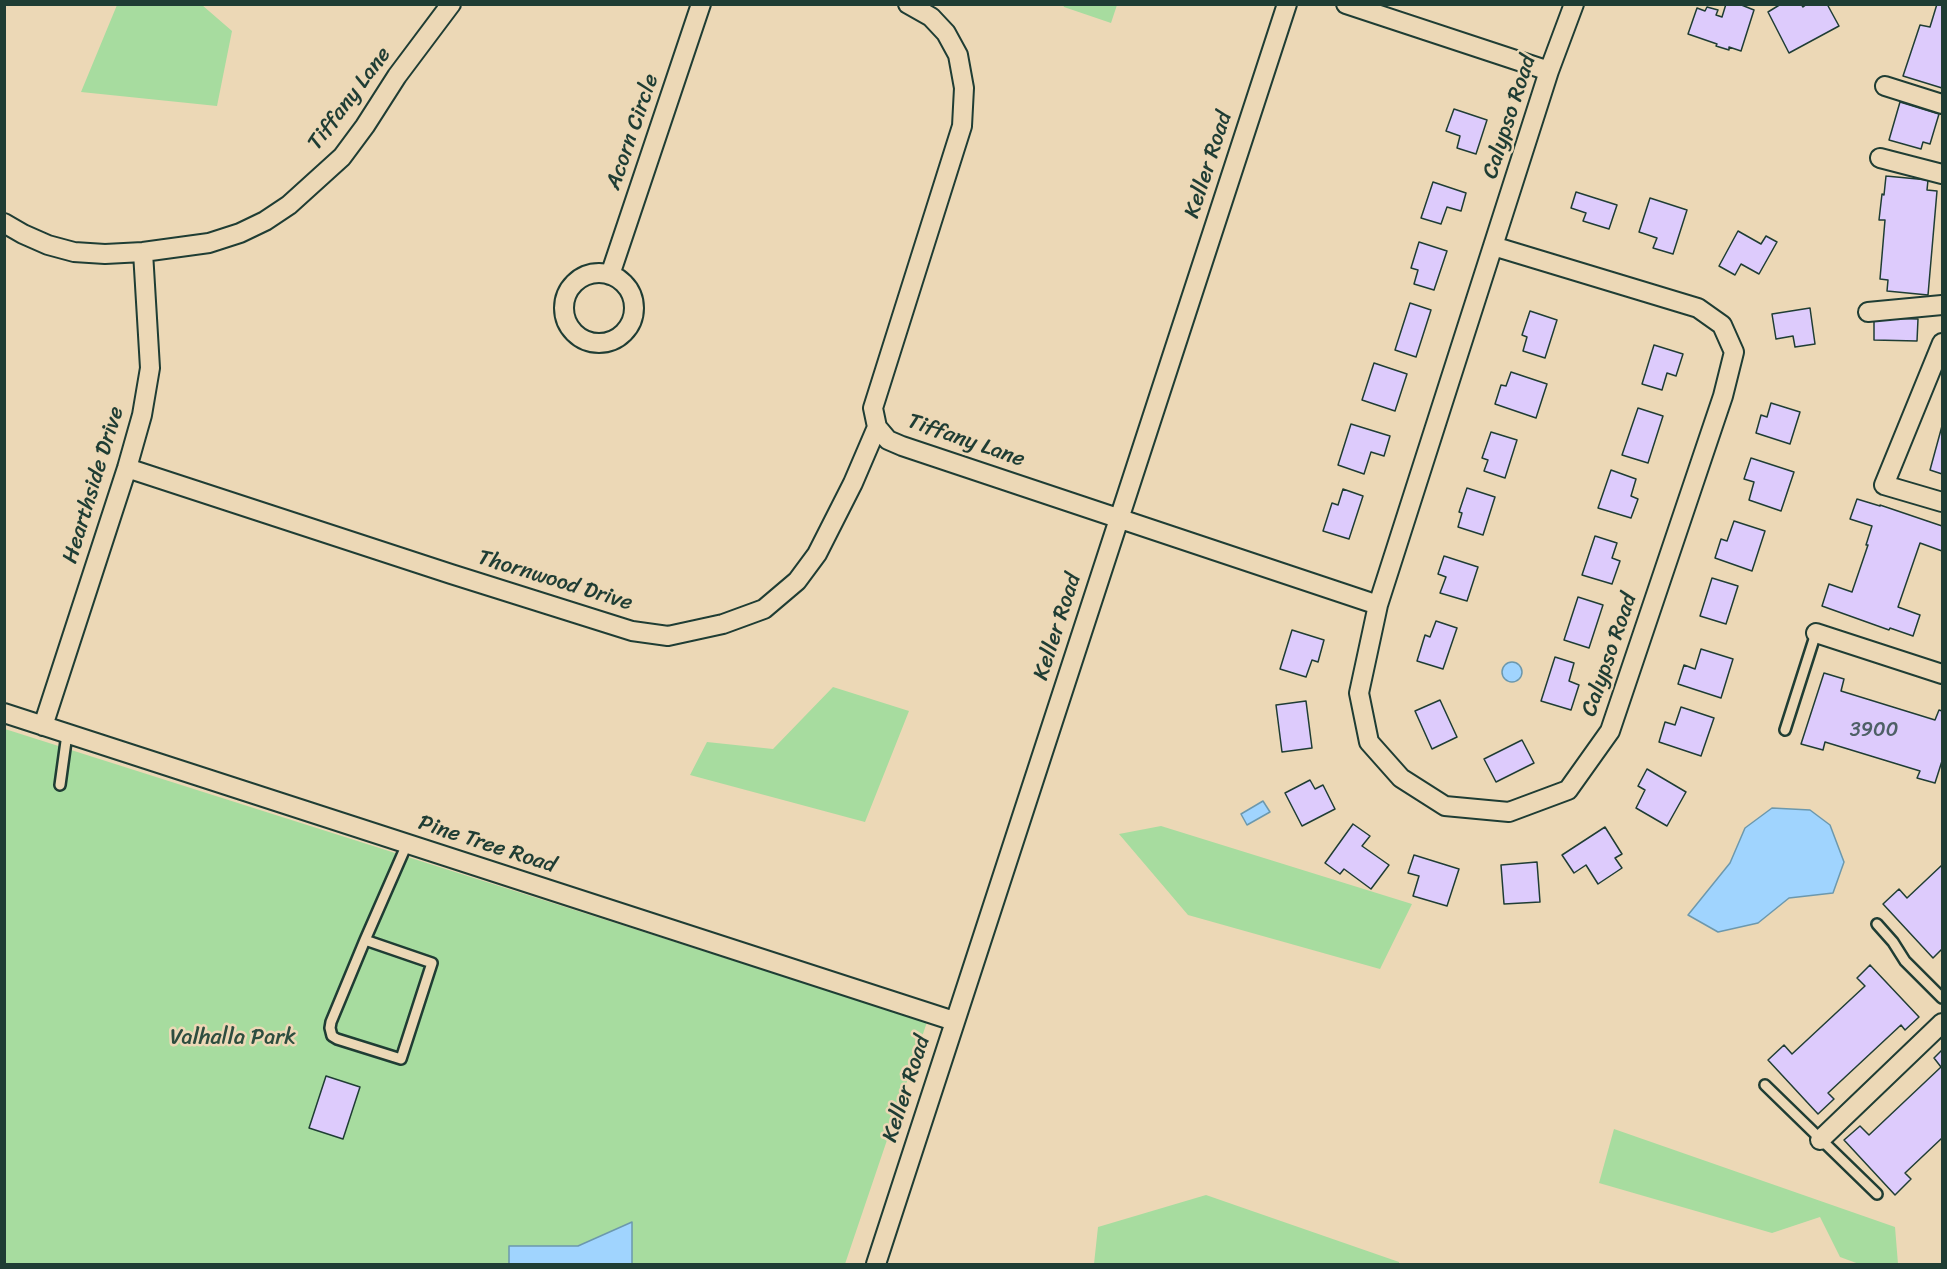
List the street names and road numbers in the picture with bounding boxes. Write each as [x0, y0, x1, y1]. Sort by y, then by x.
street label: Tiffany Lane [303, 42, 397, 156]
street label: Calypso Road [1478, 52, 1542, 182]
street label: Acorn Circle [601, 71, 665, 193]
street label: Keller Road [1179, 108, 1239, 222]
street label: Hearthside Drive [58, 403, 130, 567]
street label: Tiffany Lane [904, 409, 1028, 473]
street label: Thornwood Drive [475, 545, 635, 617]
street label: Keller Road [1028, 570, 1088, 684]
street label: Calypso Road [1577, 590, 1643, 720]
street label: Pine Tree Road [415, 810, 559, 880]
street label: Keller Road [877, 1032, 937, 1146]

